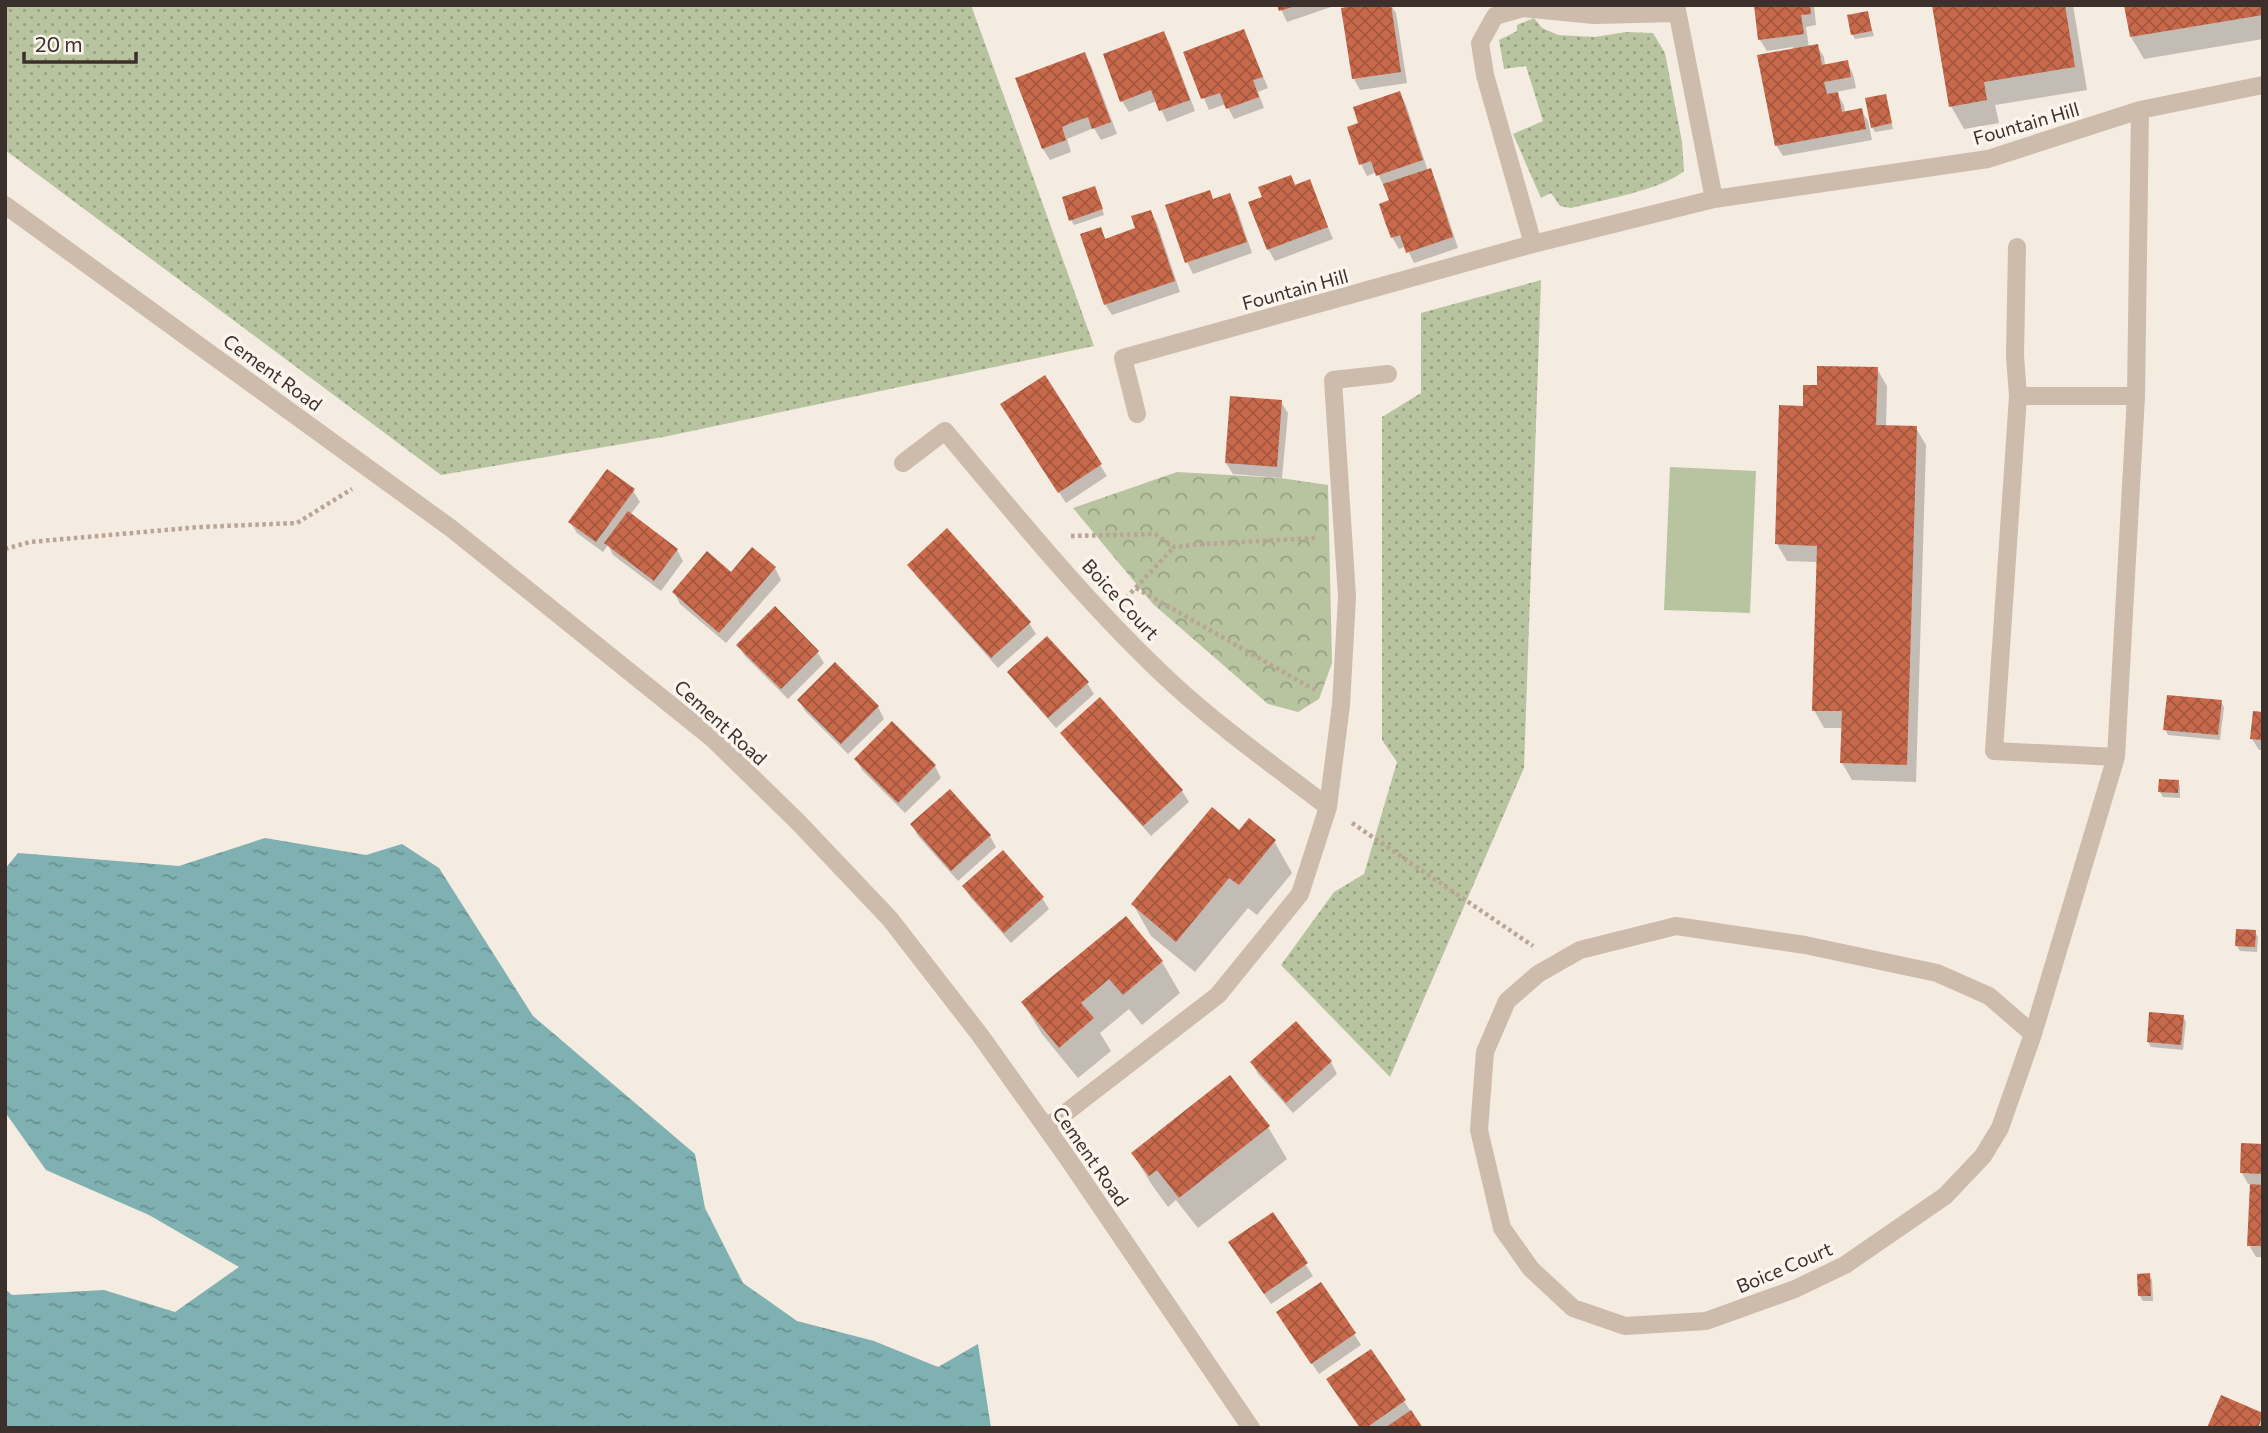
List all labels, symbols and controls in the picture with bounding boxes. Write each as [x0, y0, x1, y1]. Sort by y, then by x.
scale bar [24, 21, 136, 65]
text: 20 m [35, 31, 83, 56]
street label: Fountain Hill [1970, 97, 2082, 149]
street label: Fountain Hill [1239, 264, 1351, 314]
street label: Cement Road [219, 329, 327, 415]
street label: Boice Court [1078, 554, 1164, 644]
street label: Cement Road [670, 675, 772, 769]
street label: Cement Road [1048, 1102, 1134, 1210]
street label: Boice Court [1733, 1236, 1836, 1297]

